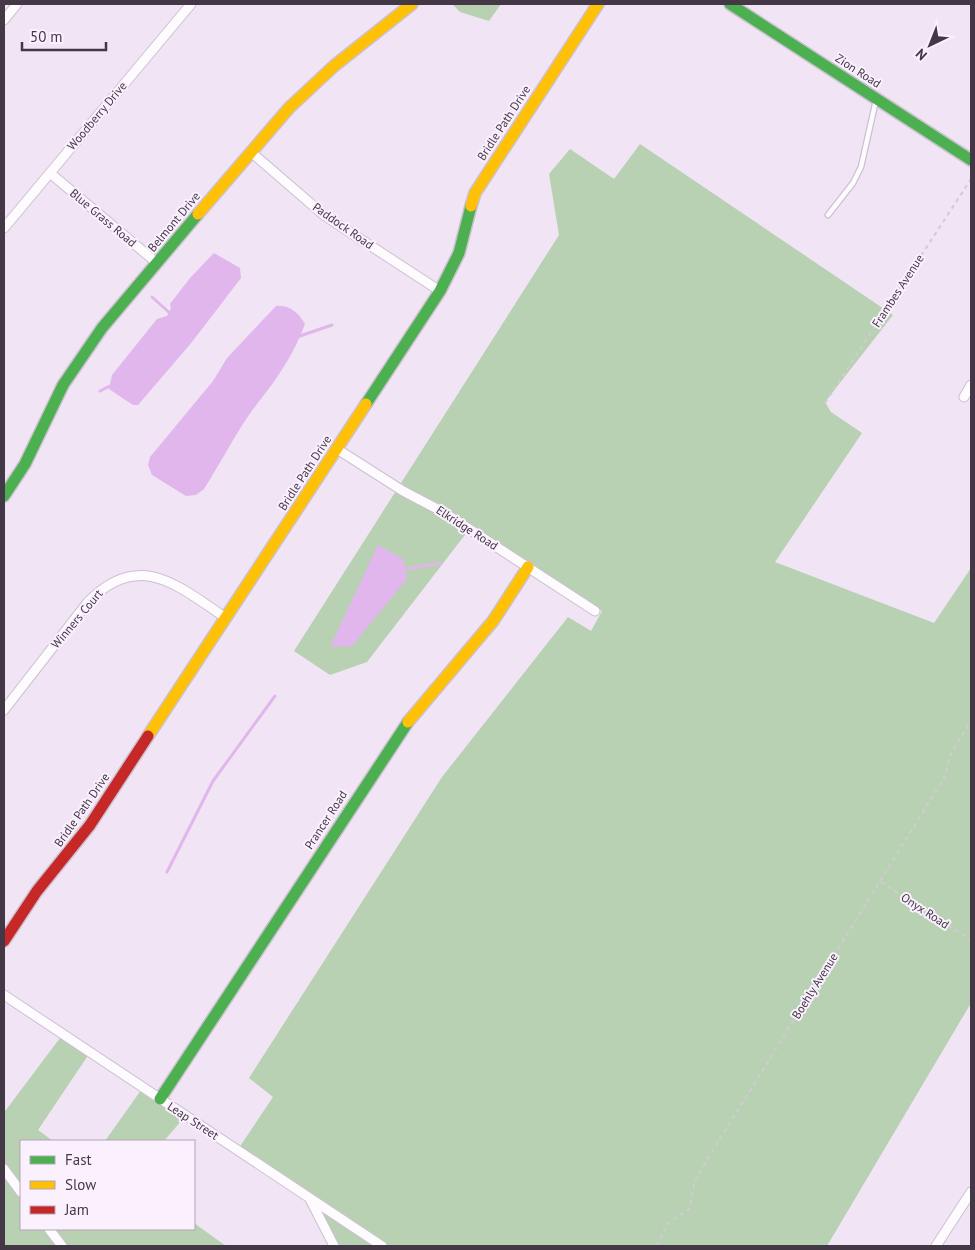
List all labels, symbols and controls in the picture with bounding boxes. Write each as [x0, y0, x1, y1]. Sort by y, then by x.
scale bar [22, 20, 106, 52]
north arrow [905, 20, 955, 70]
text: 50 m [30, 27, 63, 46]
text: N [912, 45, 931, 64]
street label: Zion Road [833, 50, 884, 91]
street label: Woodberry Drive [64, 78, 130, 153]
street label: Bridle Path Drive [474, 82, 533, 163]
street label: Blue Grass Road [67, 185, 140, 250]
street label: Belmont Drive [144, 189, 203, 255]
street label: Paddock Road [310, 199, 377, 252]
street label: Frambes Avenue [868, 251, 927, 330]
street label: Bridle Path Drive [275, 432, 334, 513]
street label: Elkridge Road [434, 502, 501, 553]
street label: Winners Court [48, 586, 106, 651]
street label: Bridle Path Drive [51, 770, 113, 849]
street label: Prancer Road [301, 788, 350, 852]
street label: Onyx Road [898, 889, 952, 932]
street label: Boehly Avenue [788, 950, 841, 1022]
street label: Leap Street [165, 1099, 222, 1143]
legend [20, 1140, 195, 1230]
text: Fast [65, 1150, 92, 1169]
text: Slow [65, 1175, 96, 1194]
text: Jam [64, 1200, 89, 1219]

